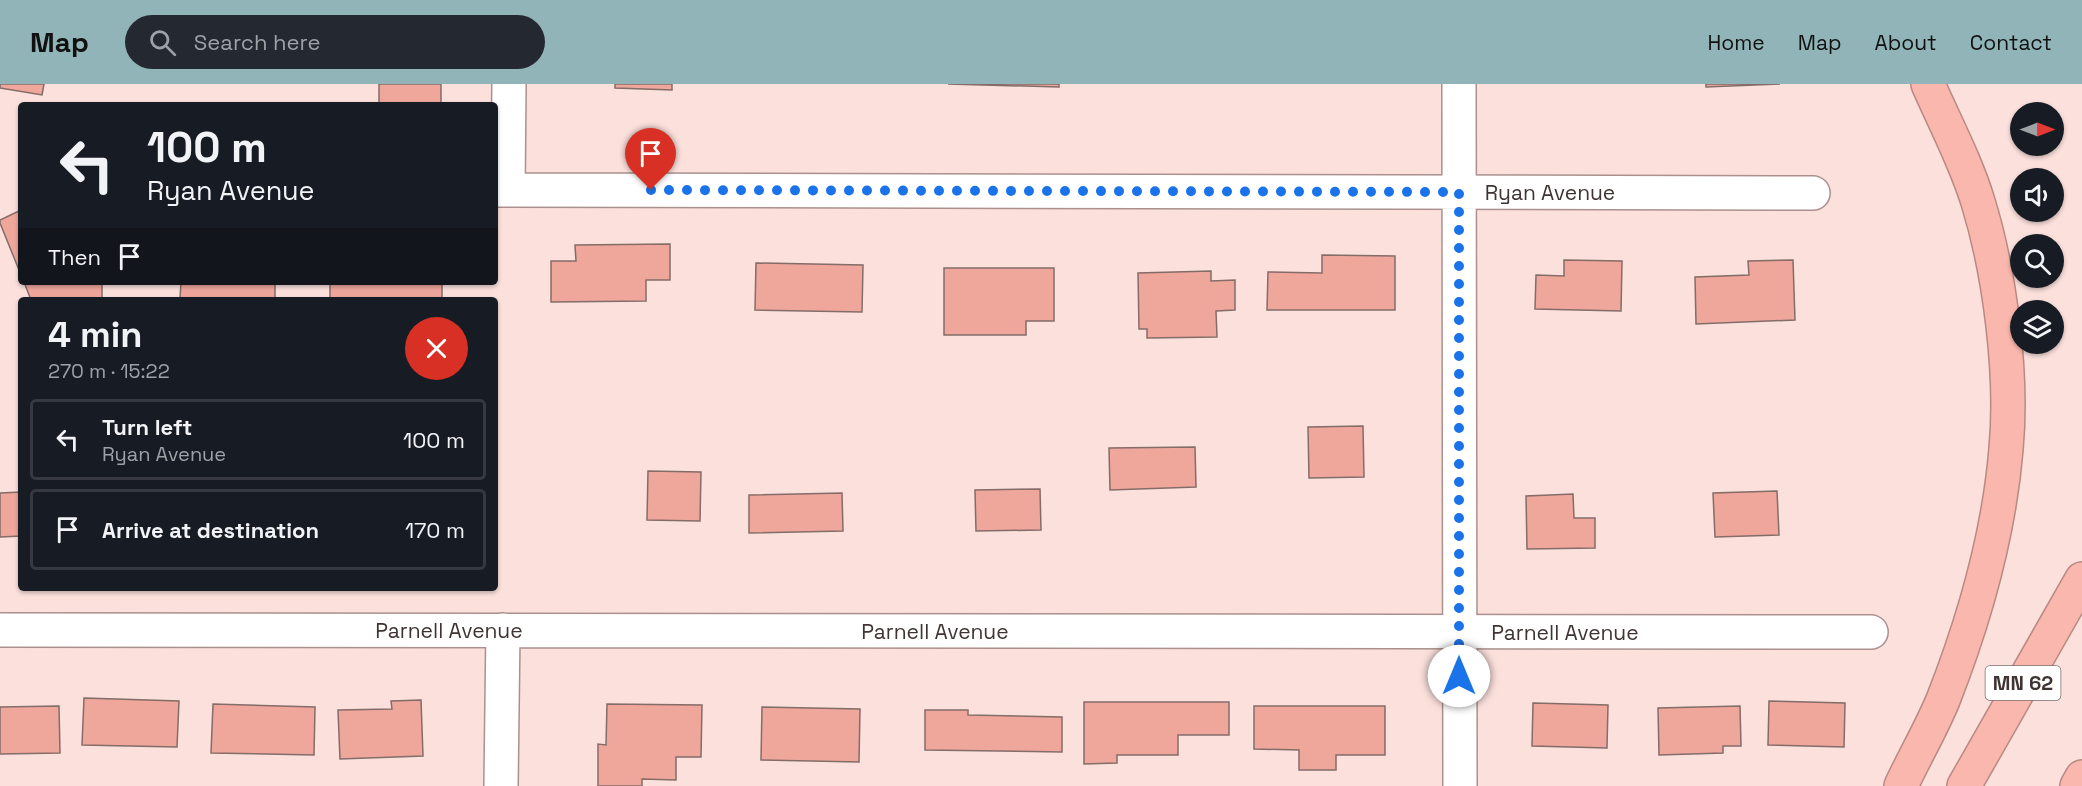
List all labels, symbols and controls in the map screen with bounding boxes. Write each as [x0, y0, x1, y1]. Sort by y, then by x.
search box [125, 15, 545, 69]
text: Map [30, 24, 89, 60]
icon: search [146, 26, 179, 59]
text: Search here [194, 28, 321, 56]
text: Home [1707, 29, 1765, 56]
text: Map [1798, 29, 1842, 56]
text: About [1875, 29, 1937, 56]
text: Contact [1970, 29, 2052, 56]
north arrow [2010, 102, 2064, 156]
map controls [2010, 102, 2064, 354]
text: 100 m [147, 121, 267, 174]
icon: left [48, 126, 126, 204]
pin [625, 128, 676, 190]
icon: arrive [634, 137, 667, 170]
button: sound [2010, 168, 2064, 222]
text: Ryan Avenue [147, 173, 315, 208]
street label: Ryan Avenue [1485, 179, 1615, 206]
button: search [2010, 234, 2064, 288]
icon: arrive [113, 240, 146, 273]
text: Then [48, 243, 101, 271]
button: layers [2010, 300, 2064, 354]
text: 4 min [48, 312, 143, 358]
button: close [405, 317, 468, 380]
text: 270 m · 15:22 [48, 358, 170, 384]
text: Turn left [102, 413, 192, 441]
icon: left [51, 423, 84, 456]
text: 100 m [403, 426, 465, 454]
text: Ryan Avenue [102, 441, 226, 467]
icon: arrive [51, 513, 84, 546]
text: Arrive at destination [102, 516, 319, 544]
text: 170 m [405, 516, 465, 544]
street label: Parnell Avenue [375, 617, 523, 644]
street label: Parnell Avenue [861, 618, 1009, 645]
street label: Parnell Avenue [1491, 619, 1639, 646]
position arrow [1427, 644, 1491, 708]
road number: MN 62 [1986, 666, 2060, 700]

